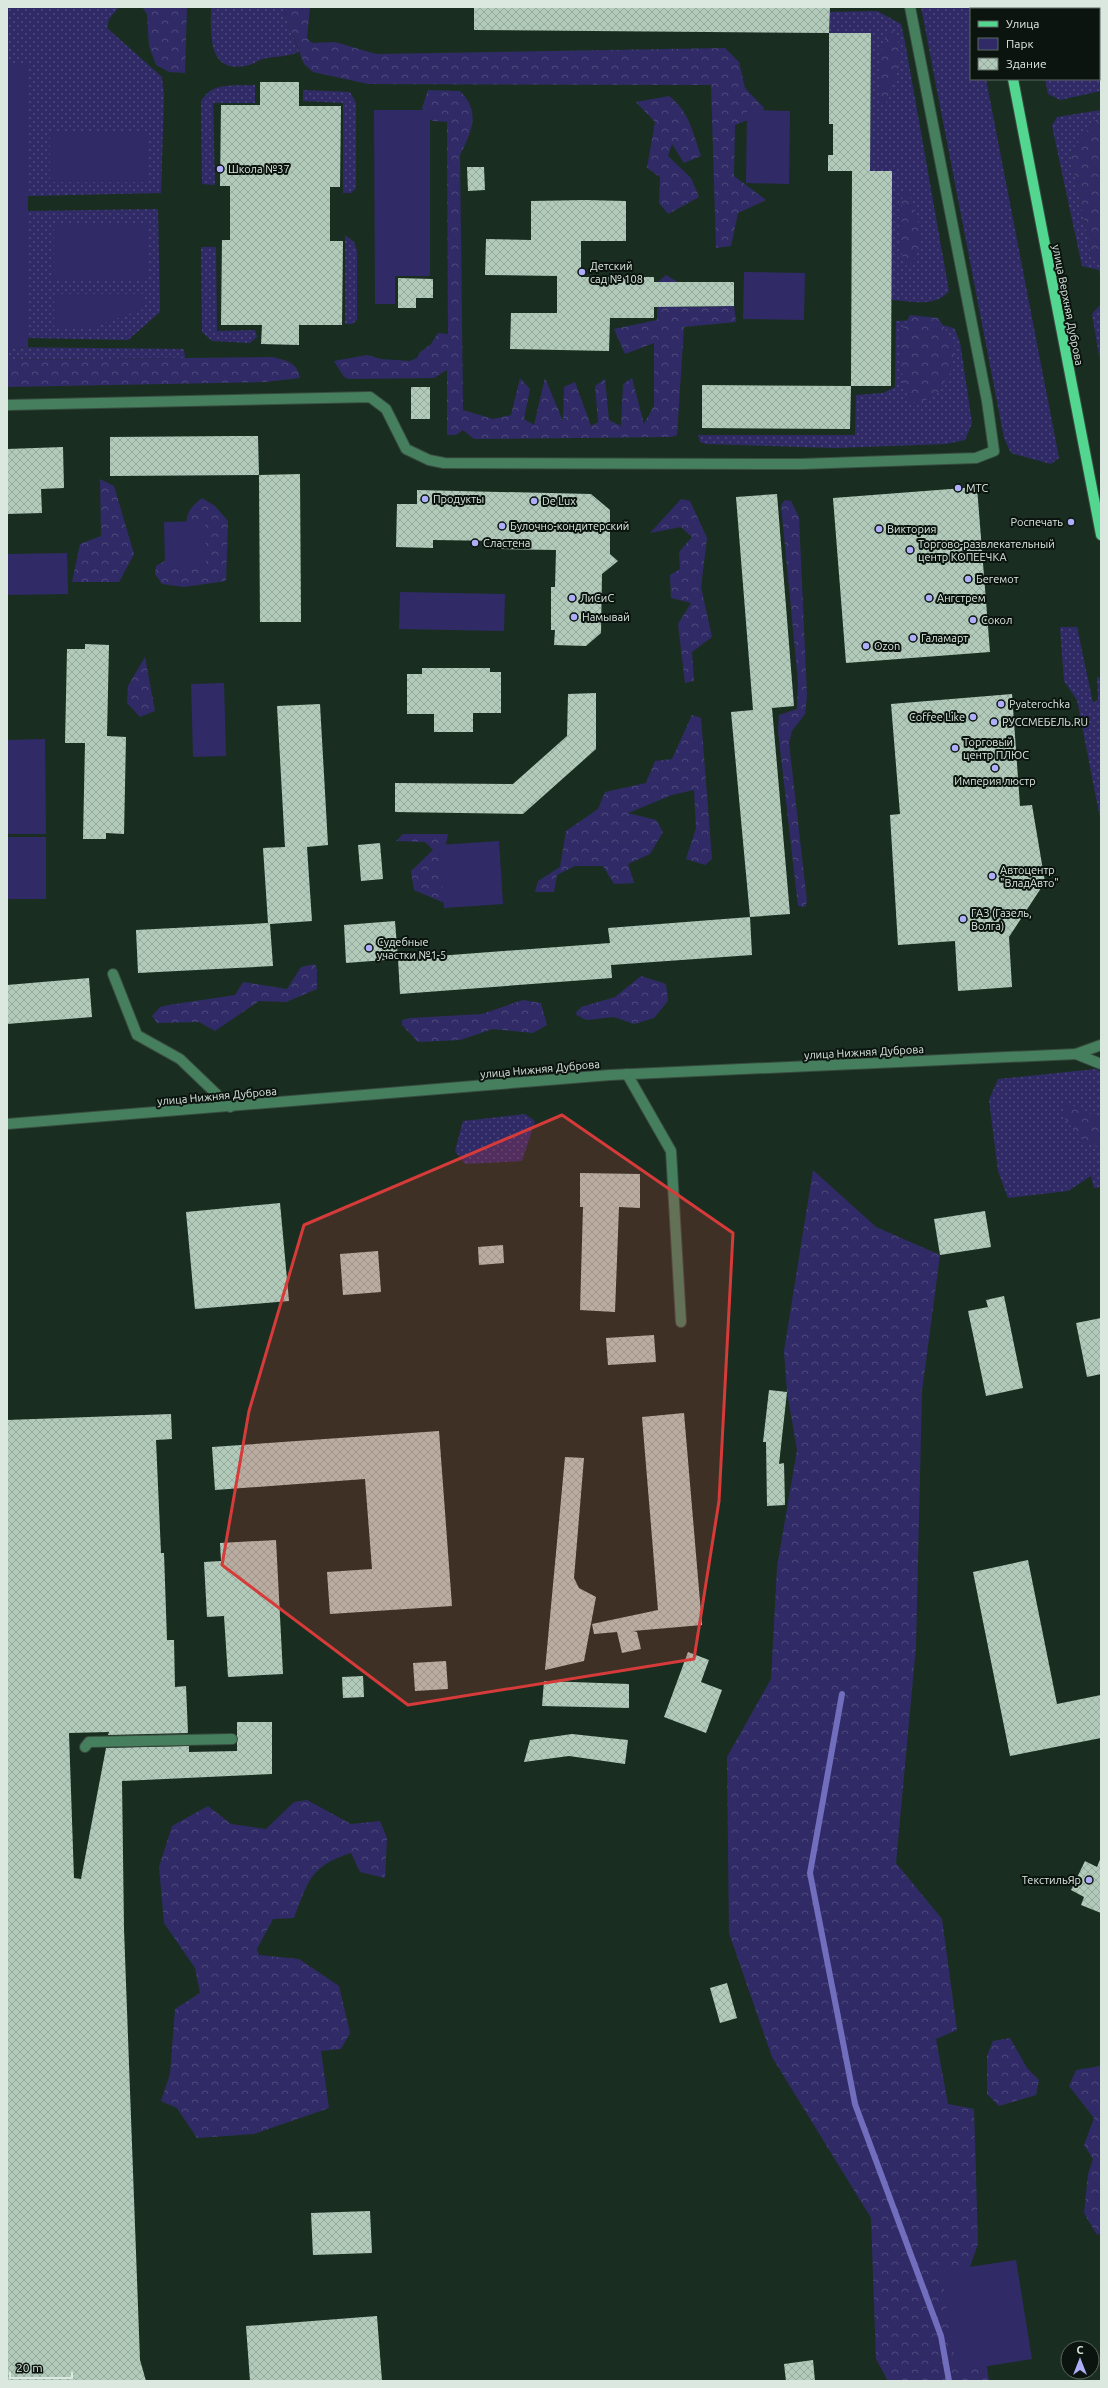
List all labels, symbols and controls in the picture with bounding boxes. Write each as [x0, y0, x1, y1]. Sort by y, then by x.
legend [970, 8, 1100, 80]
text: Улица [1006, 17, 1039, 30]
text: Парк [1006, 37, 1034, 50]
text: Здание [1006, 57, 1047, 70]
place label: Школа №37 [228, 163, 290, 175]
marker: Школа №37 [215, 164, 225, 174]
street label: улица Верхняя Дуброва [1050, 244, 1086, 366]
place label: Детский сад № 108 [590, 260, 643, 285]
marker: Детский сад № 108 [577, 267, 587, 277]
place label: МТС [966, 482, 989, 494]
marker: МТС [953, 483, 963, 493]
place label: Продукты [433, 493, 484, 505]
marker: Продукты [420, 494, 430, 504]
place label: De Lux [542, 495, 576, 507]
marker: De Lux [529, 496, 539, 506]
place label: Роспечать [1011, 516, 1063, 528]
marker: Роспечать [1066, 517, 1076, 527]
place label: Булочно-кондитерский [510, 520, 629, 532]
marker: Булочно-кондитерский [497, 521, 507, 531]
place label: Виктория [887, 523, 936, 535]
marker: Виктория [874, 524, 884, 534]
place label: Сластена [483, 537, 530, 549]
marker: Сластена [470, 538, 480, 548]
place label: Торгово-развлекательный центр КОПЕЕЧКА [918, 538, 1055, 563]
marker: Торгово-развлекательный центр КОПЕЕЧКА [905, 545, 915, 555]
place label: Бегемот [976, 573, 1019, 585]
marker: Бегемот [963, 574, 973, 584]
place label: ЛиСиС [580, 592, 614, 604]
place label: Ангстрем [937, 592, 986, 604]
marker: ЛиСиС [567, 593, 577, 603]
marker: Ангстрем [924, 593, 934, 603]
place label: Намывай [582, 611, 630, 623]
marker: Намывай [569, 612, 579, 622]
place label: Сокол [981, 614, 1012, 626]
marker: Сокол [968, 615, 978, 625]
place label: Галамарт [921, 632, 968, 644]
marker: Галамарт [908, 633, 918, 643]
place label: Ozon [874, 640, 900, 652]
marker: Ozon [861, 641, 871, 651]
place label: Pyaterochka [1009, 698, 1070, 710]
marker: Pyaterochka [996, 699, 1006, 709]
place label: Coffee Like [909, 711, 965, 723]
marker: Coffee Like [968, 712, 978, 722]
place label: РУССМЕБЕЛЬ.RU [1002, 716, 1088, 728]
marker: РУССМЕБЕЛЬ.RU [989, 717, 999, 727]
place label: Торговый центр ПЛЮС [963, 736, 1029, 761]
marker: Торговый центр ПЛЮС [950, 743, 960, 753]
marker: Империя люстр [990, 763, 1000, 773]
place label: Империя люстр [954, 775, 1036, 787]
place label: Автоцентр "ВладАвто" [1000, 864, 1059, 889]
marker: Автоцентр "ВладАвто" [987, 871, 997, 881]
place label: ГАЗ (Газель, Волга) [971, 907, 1032, 933]
marker: ГАЗ (Газель, Волга) [958, 914, 968, 924]
place label: Судебные участки №1-5 [377, 936, 446, 961]
marker: Судебные участки №1-5 [364, 943, 374, 953]
street label: улица Нижняя Дуброва [804, 1043, 924, 1061]
street label: улица Нижняя Дуброва [480, 1058, 600, 1080]
street label: улица Нижняя Дуброва [157, 1085, 277, 1107]
place label: ТекстильЯр [1022, 1874, 1081, 1886]
marker: ТекстильЯр [1084, 1875, 1094, 1885]
north arrow [1060, 2340, 1100, 2380]
text: С [1076, 2344, 1084, 2356]
scale bar [10, 2354, 72, 2380]
text: 20 m [16, 2361, 43, 2374]

